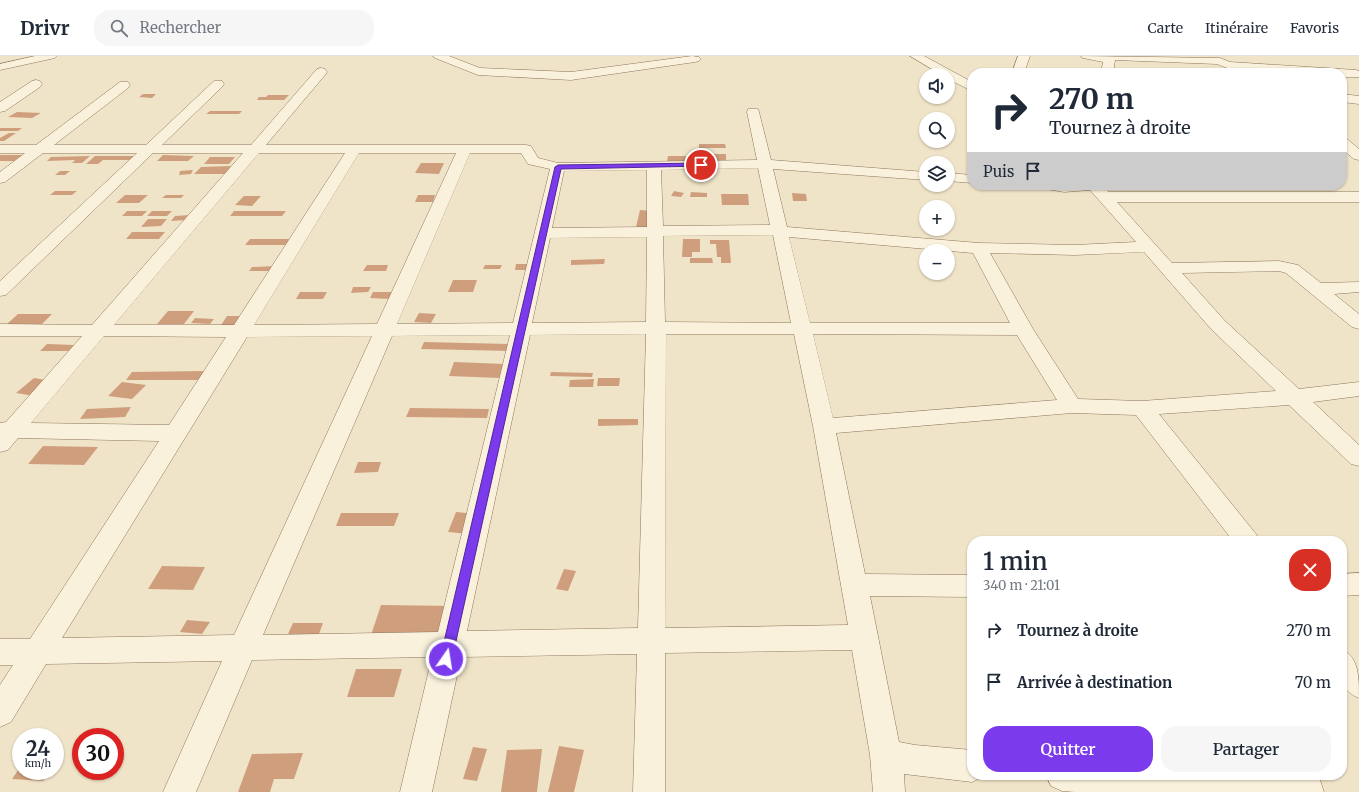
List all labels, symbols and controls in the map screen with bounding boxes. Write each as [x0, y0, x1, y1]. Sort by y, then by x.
search box [94, 10, 374, 46]
text: Drivr [20, 16, 70, 40]
icon: search [108, 17, 130, 39]
text: Rechercher [140, 18, 221, 37]
text: Carte [1148, 19, 1183, 37]
text: Itinéraire [1205, 19, 1268, 37]
text: Favoris [1290, 19, 1339, 37]
map controls [919, 68, 955, 280]
button: sound [919, 68, 955, 104]
text: 270 m [1049, 81, 1134, 117]
icon: right [983, 84, 1035, 136]
button: search [919, 112, 955, 148]
text: Tournez à droite [1049, 116, 1191, 139]
pin [684, 148, 718, 182]
icon: arrive [690, 154, 712, 176]
button: layers [919, 156, 955, 192]
icon: arrive [1022, 160, 1044, 182]
text: Puis [983, 162, 1014, 181]
button: + [919, 200, 955, 236]
button: − [919, 244, 955, 280]
text: 1 min [983, 546, 1048, 577]
button: close [1289, 549, 1331, 591]
text: 340 m · 21:01 [983, 577, 1060, 594]
icon: right [983, 619, 1005, 641]
text: Tournez à droite [1017, 621, 1138, 640]
text: 270 m [1286, 621, 1331, 640]
position arrow [425, 638, 467, 680]
icon: arrive [983, 671, 1005, 693]
text: Arrivée à destination [1017, 673, 1172, 692]
text: 70 m [1295, 673, 1331, 692]
button: Quitter [983, 726, 1153, 772]
button: Partager [1161, 726, 1331, 772]
speed limit sign: 30 [72, 728, 124, 780]
text: 24 [26, 736, 50, 761]
text: km/h [25, 757, 51, 770]

